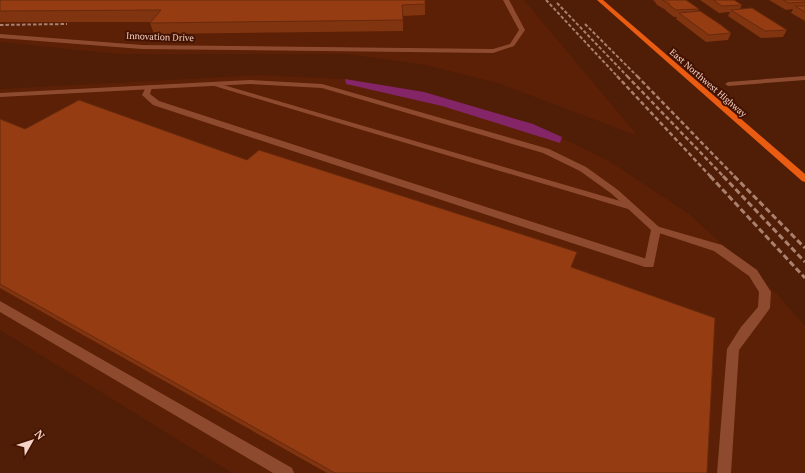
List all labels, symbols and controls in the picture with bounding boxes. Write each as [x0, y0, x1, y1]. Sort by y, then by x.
street label: Innovation Drive [126, 30, 195, 44]
street label: East Northwest Highway [667, 46, 749, 120]
north arrow [12, 421, 52, 461]
text: N [32, 427, 48, 443]

